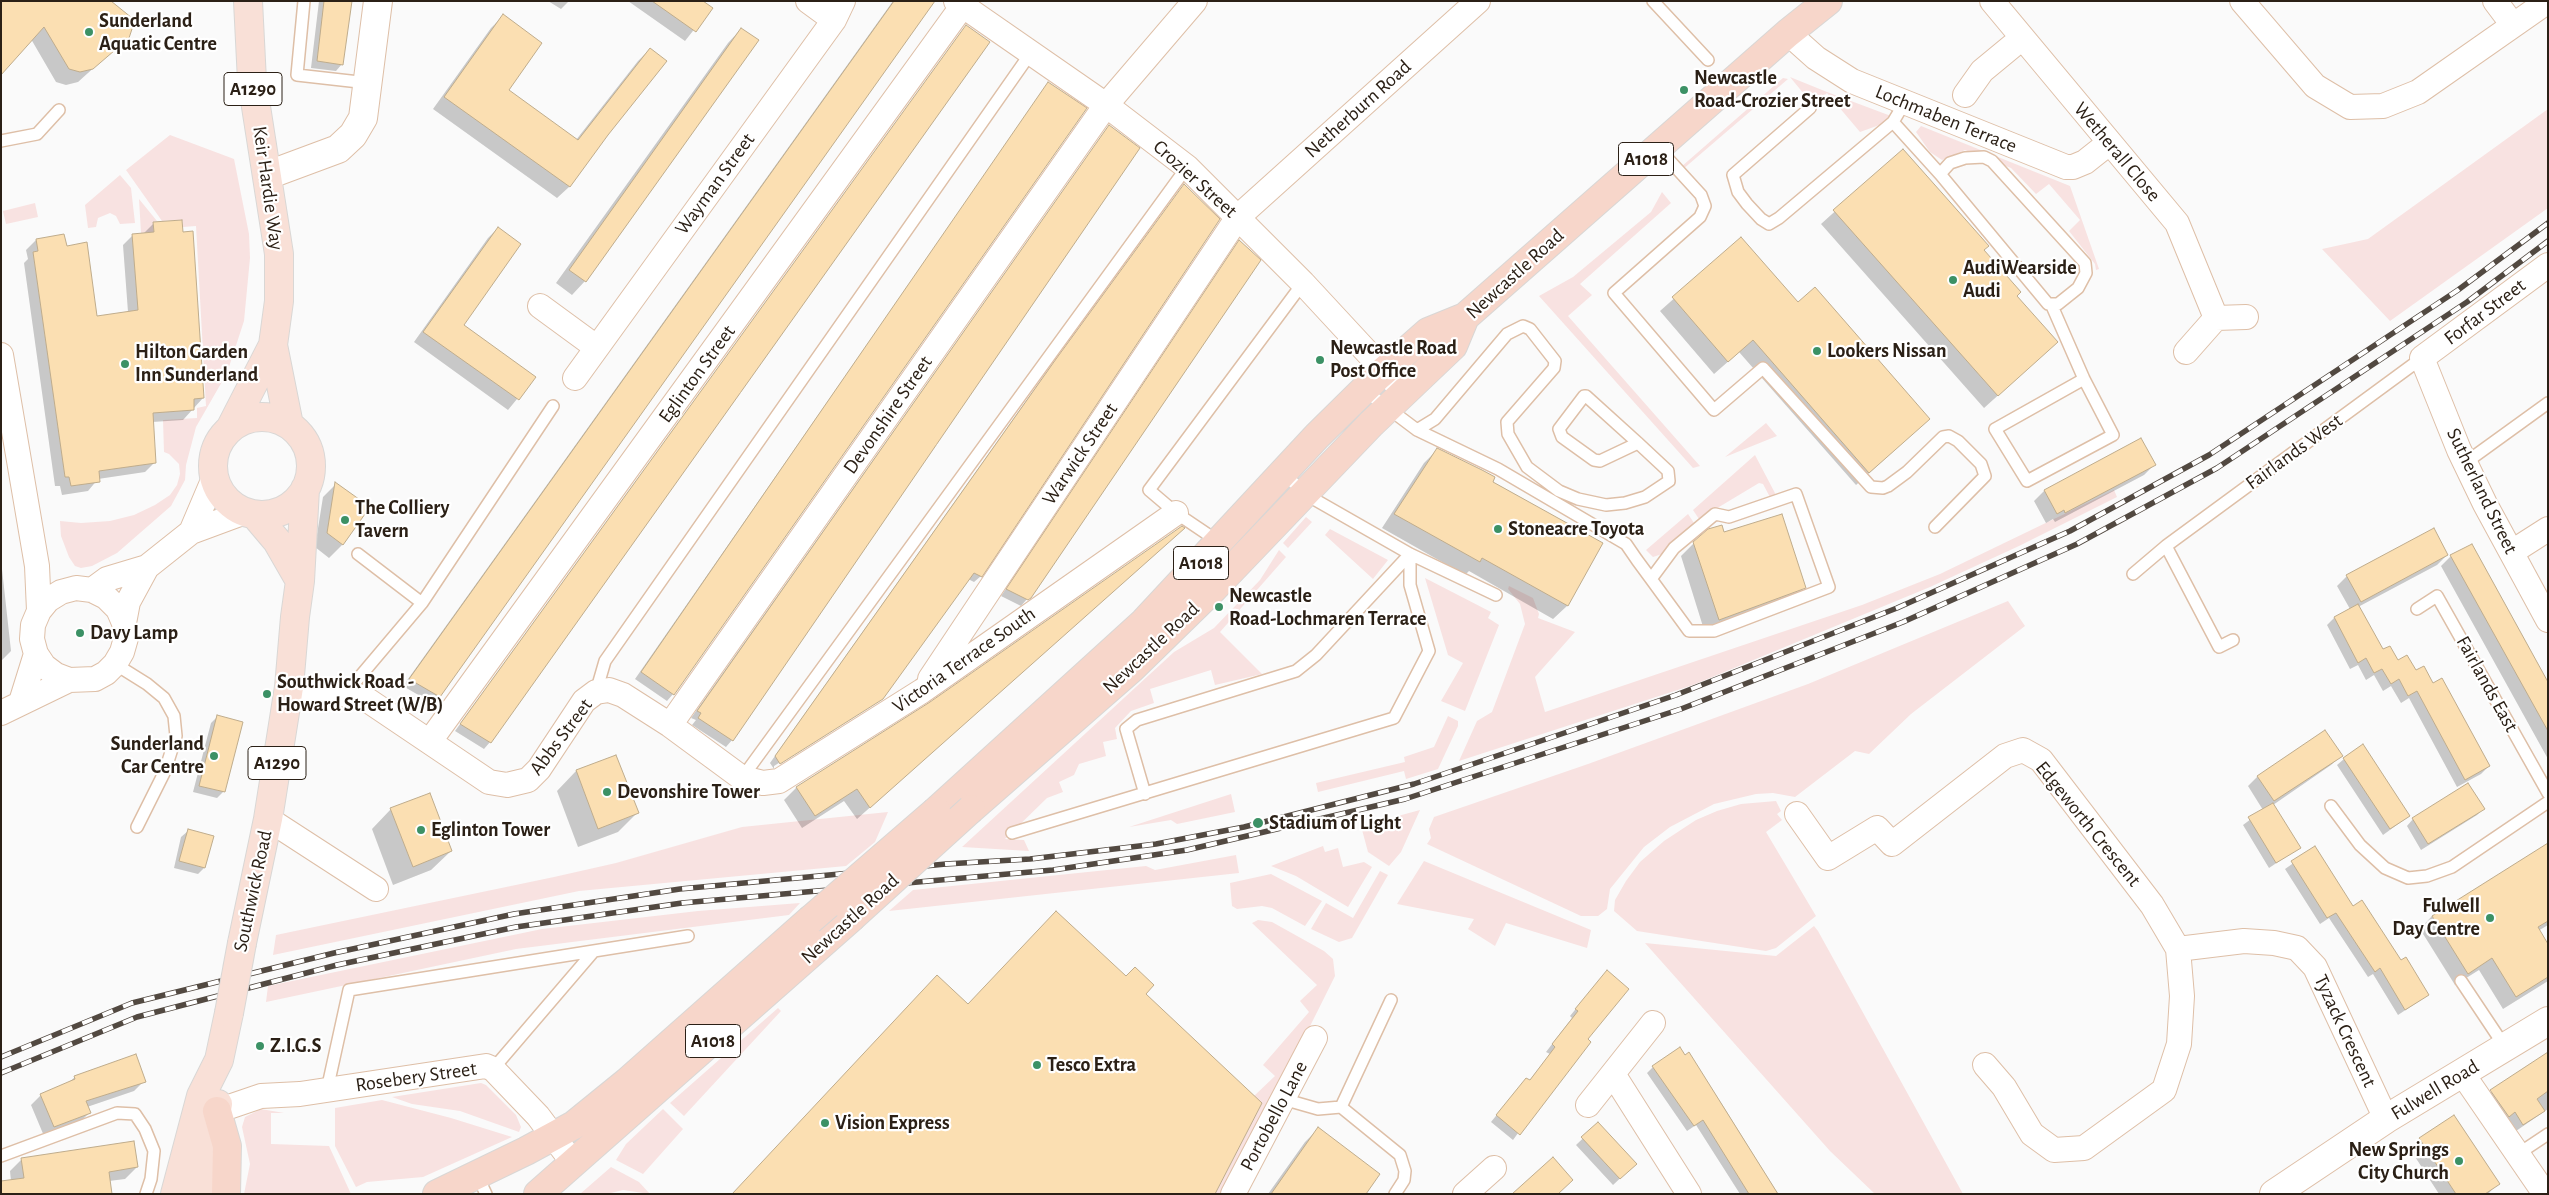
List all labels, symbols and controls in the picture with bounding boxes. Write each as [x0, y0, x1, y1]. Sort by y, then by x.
place label: Sunderland Aquatic Centre [99, 9, 217, 56]
marker: Sunderland Aquatic Centre [83, 26, 95, 38]
street label: Netherburn Road [1300, 55, 1416, 163]
place label: Newcastle Road-Crozier Street [1694, 66, 1850, 113]
road number: A1290 [224, 72, 282, 106]
street label: Lochmaben Terrace [1872, 80, 2020, 158]
marker: Newcastle Road-Crozier Street [1678, 84, 1690, 96]
street label: Wetherall Close [2068, 97, 2166, 207]
street label: Keir Hardie Way [247, 124, 289, 252]
street label: Wayman Street [670, 128, 760, 240]
street label: Crozier Street [1148, 135, 1242, 223]
road number: A1018 [1618, 142, 1674, 176]
street label: Newcastle Road [1461, 224, 1569, 324]
place label: AudiWearside Audi [1963, 256, 2077, 303]
marker: AudiWearside Audi [1947, 274, 1959, 286]
street label: Forfar Street [2440, 274, 2530, 350]
street label: Eglinton Street [653, 320, 741, 428]
place label: Newcastle Road Post Office [1330, 336, 1457, 383]
place label: Lookers Nissan [1827, 339, 1947, 363]
place label: Hilton Garden Inn Sunderland [135, 340, 258, 387]
marker: Lookers Nissan [1811, 345, 1823, 357]
street label: Devonshire Street [838, 351, 938, 479]
marker: Newcastle Road Post Office [1314, 354, 1326, 366]
marker: Hilton Garden Inn Sunderland [119, 358, 131, 370]
street label: Warwick Street [1037, 398, 1123, 510]
street label: Fairlands West [2241, 409, 2347, 495]
street label: Sutherland Street [2441, 424, 2523, 558]
place label: The Colliery Tavern [355, 496, 449, 543]
marker: The Colliery Tavern [339, 514, 351, 526]
place label: Stoneacre Toyota [1508, 517, 1644, 541]
marker: Stoneacre Toyota [1492, 523, 1504, 535]
road number: A1018 [1174, 546, 1228, 580]
place label: Newcastle Road-Lochmaren Terrace [1229, 584, 1427, 631]
street label: Newcastle Road [1098, 597, 1204, 699]
marker: Newcastle Road-Lochmaren Terrace [1213, 601, 1225, 613]
street label: Victoria Terrace South [888, 602, 1040, 718]
place label: Davy Lamp [90, 621, 178, 645]
marker: Davy Lamp [74, 627, 86, 639]
street label: Fairlands East [2451, 632, 2523, 736]
place label: Southwick Road - Howard Street (W/B) [277, 670, 443, 717]
marker: Southwick Road - Howard Street (W/B) [261, 688, 273, 700]
street label: Abbs Street [524, 694, 598, 780]
place label: Sunderland Car Centre [111, 732, 204, 779]
road number: A1290 [248, 746, 306, 780]
marker: Sunderland Car Centre [208, 750, 220, 762]
street label: Edgeworth Crescent [2030, 756, 2146, 892]
place label: Devonshire Tower [617, 780, 760, 804]
marker: Devonshire Tower [601, 786, 613, 798]
place label: Stadium of Light [1269, 811, 1401, 835]
marker: Stadium of Light [1251, 816, 1265, 830]
place label: Eglinton Tower [431, 818, 550, 842]
marker: Eglinton Tower [415, 824, 427, 836]
street label: Southwick Road [228, 828, 278, 954]
street label: Newcastle Road [796, 869, 904, 969]
place label: Fulwell Day Centre [2392, 894, 2480, 941]
marker: Fulwell Day Centre [2484, 912, 2496, 924]
street label: Tyzack Crescent [2308, 971, 2382, 1091]
road number: A1018 [686, 1024, 740, 1058]
place label: Z.I.G.S [270, 1034, 321, 1058]
marker: Z.I.G.S [254, 1040, 266, 1052]
place label: Tesco Extra [1047, 1053, 1136, 1077]
street label: Fulwell Road [2387, 1054, 2483, 1126]
street label: Rosebery Street [354, 1057, 478, 1097]
street label: Portobello Lane [1235, 1057, 1313, 1175]
marker: Tesco Extra [1031, 1059, 1043, 1071]
place label: Vision Express [835, 1111, 950, 1135]
marker: Vision Express [819, 1117, 831, 1129]
place label: New Springs City Church [2348, 1138, 2449, 1185]
marker: New Springs City Church [2453, 1155, 2465, 1167]

